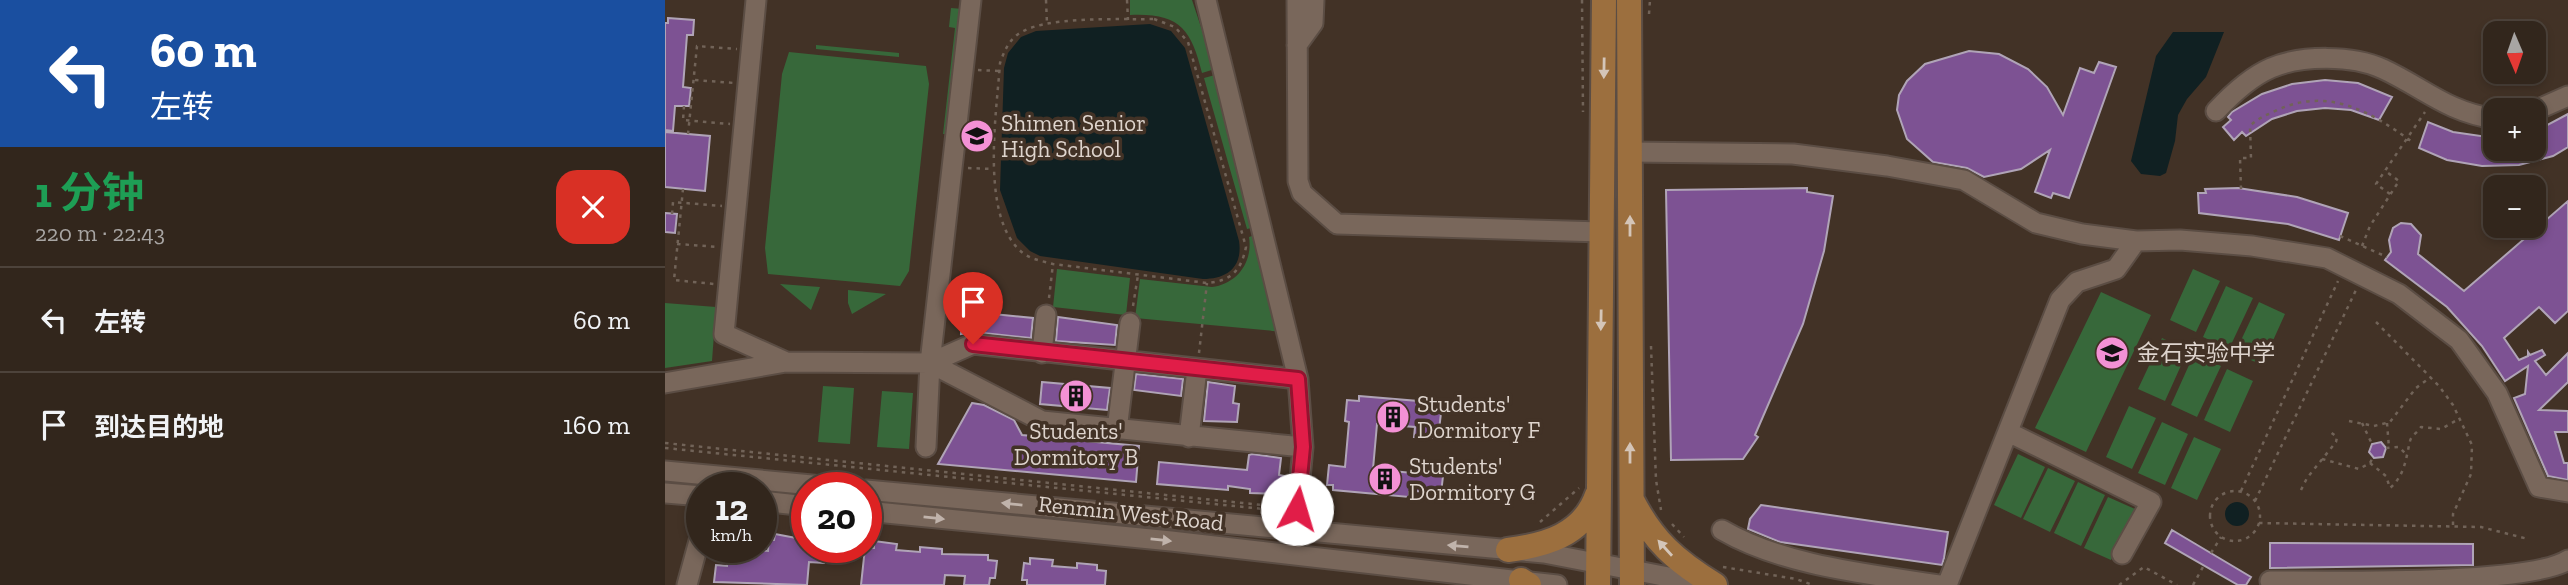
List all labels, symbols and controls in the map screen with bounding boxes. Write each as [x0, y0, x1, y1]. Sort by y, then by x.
text: 60 m [150, 21, 257, 80]
north arrow [2483, 21, 2546, 84]
map controls [2483, 21, 2546, 238]
icon: left [35, 28, 126, 119]
one-way arrow [1598, 57, 1610, 79]
text: 左转 [150, 88, 214, 126]
button: + [2483, 98, 2546, 161]
place label: Shimen Senior High School [1001, 109, 1146, 163]
school or university icon: Shimen Senior High School [958, 117, 996, 155]
text: 1 分钟 [35, 167, 144, 218]
button: close [556, 170, 630, 244]
button: − [2483, 175, 2546, 238]
one-way arrow [1624, 214, 1636, 236]
text: 220 m · 22:43 [35, 219, 165, 247]
pin [943, 272, 1003, 344]
icon: arrive [954, 283, 992, 321]
icon: left [35, 301, 73, 339]
text: 60 m [573, 304, 630, 336]
text: 左转 [94, 306, 146, 338]
one-way arrow [1596, 309, 1607, 331]
school or university icon: 金石实验中学 [2093, 334, 2131, 372]
place label: 金石实验中学 [2137, 339, 2275, 367]
building icon: Students' Dormitory B [1057, 377, 1095, 415]
place label: Students' Dormitory F [1417, 390, 1540, 444]
building icon: Students' Dormitory F [1374, 398, 1412, 436]
icon: arrive [35, 406, 73, 444]
text: 160 m [563, 409, 630, 441]
text: 到达目的地 [94, 411, 224, 443]
place label: Students' Dormitory B [1014, 417, 1138, 471]
one-way arrow [1624, 442, 1636, 464]
place label: Students' Dormitory G [1409, 452, 1535, 506]
building icon: Students' Dormitory G [1366, 460, 1404, 498]
speed limit sign: 20 [791, 472, 882, 563]
position arrow [1260, 472, 1334, 546]
text: 12 [715, 487, 748, 529]
street label: Renmin West Road [1037, 489, 1225, 537]
one-way arrow [1000, 499, 1022, 510]
one-way arrow [923, 513, 945, 524]
text: km/h [711, 524, 752, 546]
one-way arrow [1150, 535, 1172, 546]
one-way arrow [1657, 539, 1673, 557]
one-way arrow [1446, 540, 1468, 551]

